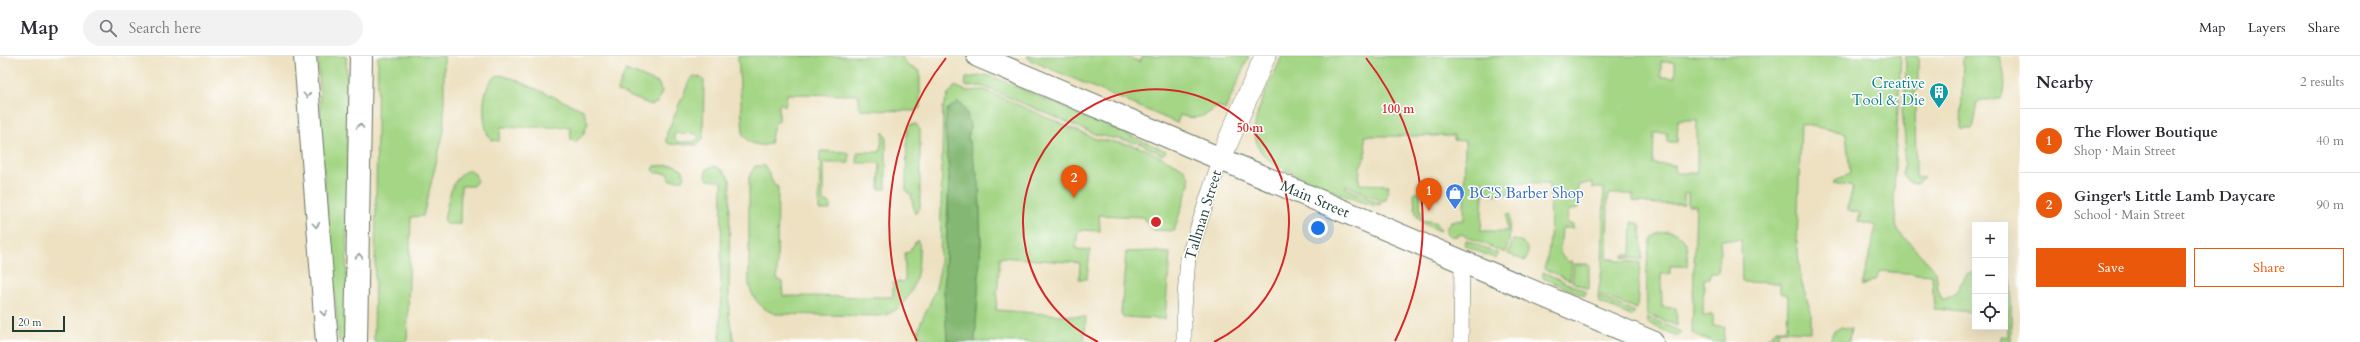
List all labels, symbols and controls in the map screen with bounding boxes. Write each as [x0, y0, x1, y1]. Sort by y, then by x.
search box [83, 10, 363, 46]
text: Map [20, 15, 59, 41]
icon: search [97, 17, 119, 39]
text: Search here [129, 18, 201, 38]
text: Map [2199, 18, 2226, 37]
text: Layers [2248, 18, 2286, 37]
text: Share [2308, 18, 2340, 37]
text: Nearby [2036, 71, 2093, 94]
place label: Creative Tool & Die [1852, 73, 1925, 110]
text: 2 results [2300, 73, 2344, 91]
building icon: Creative Tool & Die [1928, 81, 1950, 109]
one-way arrow [303, 92, 311, 98]
text: 100 m [1382, 101, 1415, 117]
text: 50 m [1237, 120, 1264, 136]
text: The Flower Boutique [2074, 122, 2218, 142]
one-way arrow [356, 123, 365, 129]
text: 1 [2046, 132, 2052, 150]
text: 40 m [2316, 132, 2344, 150]
text: Shop · Main Street [2074, 142, 2176, 160]
pin: 2 [1061, 165, 1087, 198]
street label: Tallman Street [1180, 167, 1226, 262]
street label: Main Street [1277, 175, 1353, 223]
pin: 1 [1416, 178, 1442, 211]
shop icon: BC'S Barber Shop [1444, 182, 1466, 210]
place label: BC'S Barber Shop [1469, 183, 1584, 203]
text: Ginger's Little Lamb Daycare [2074, 186, 2276, 206]
text: 2 [2046, 196, 2052, 214]
text: 90 m [2316, 196, 2344, 214]
text: School · Main Street [2074, 206, 2185, 224]
centre of rings [1149, 215, 1163, 229]
your location [1308, 218, 1328, 238]
one-way arrow [312, 222, 321, 228]
map controls [1972, 222, 2008, 330]
button: + [1972, 222, 2008, 258]
button: Save [2036, 248, 2186, 287]
button: Share [2194, 248, 2344, 287]
one-way arrow [354, 253, 363, 259]
button: − [1972, 258, 2008, 294]
button: locate [1972, 294, 2008, 330]
one-way arrow [319, 310, 328, 316]
scale bar [12, 314, 65, 333]
text: 20 m [18, 315, 42, 330]

